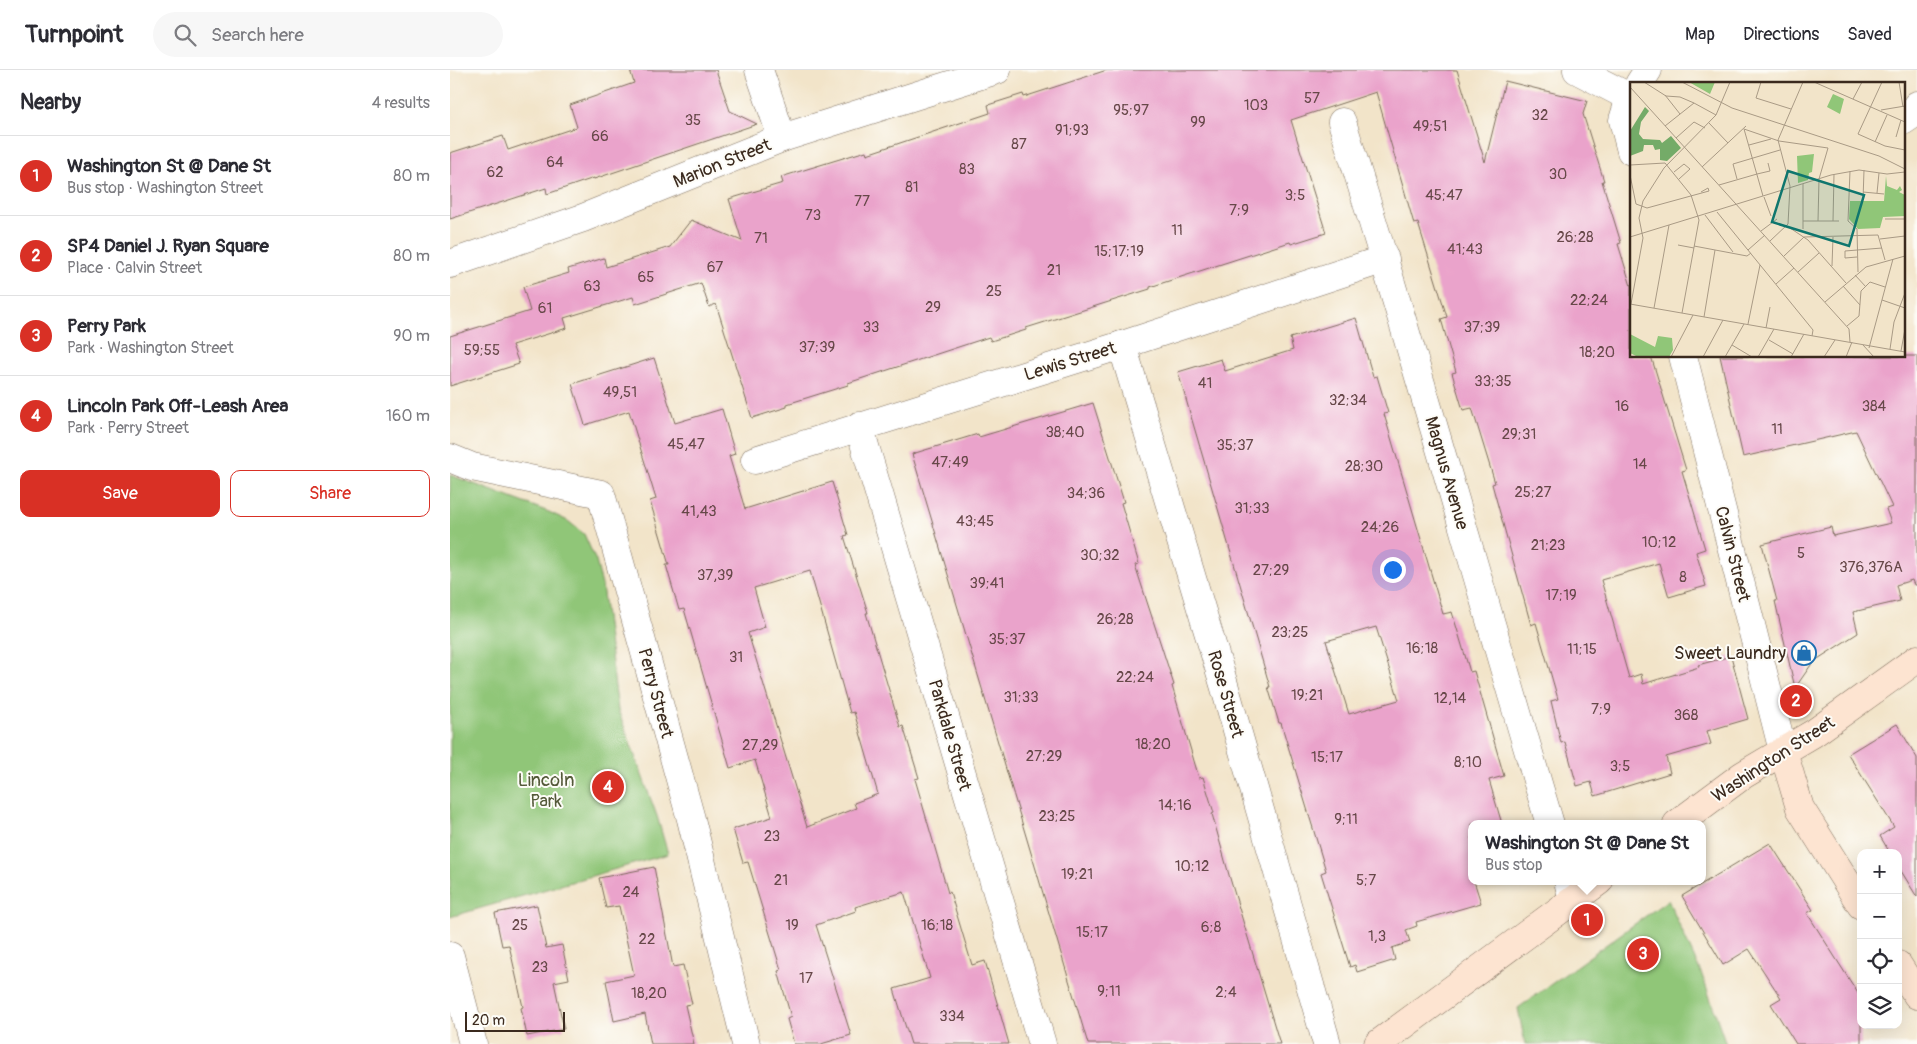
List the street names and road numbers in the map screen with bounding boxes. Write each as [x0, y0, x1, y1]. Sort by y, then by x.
street label: Marion Street [670, 133, 775, 193]
street label: Lewis Street [1021, 336, 1120, 386]
street label: Magnus Avenue [1419, 414, 1474, 533]
street label: Calvin Street [1710, 504, 1756, 605]
street label: Perry Street [632, 646, 679, 741]
street label: Rose Street [1202, 648, 1249, 741]
street label: Parkdale Street [923, 677, 977, 794]
street label: Washington Street [1707, 711, 1840, 808]

